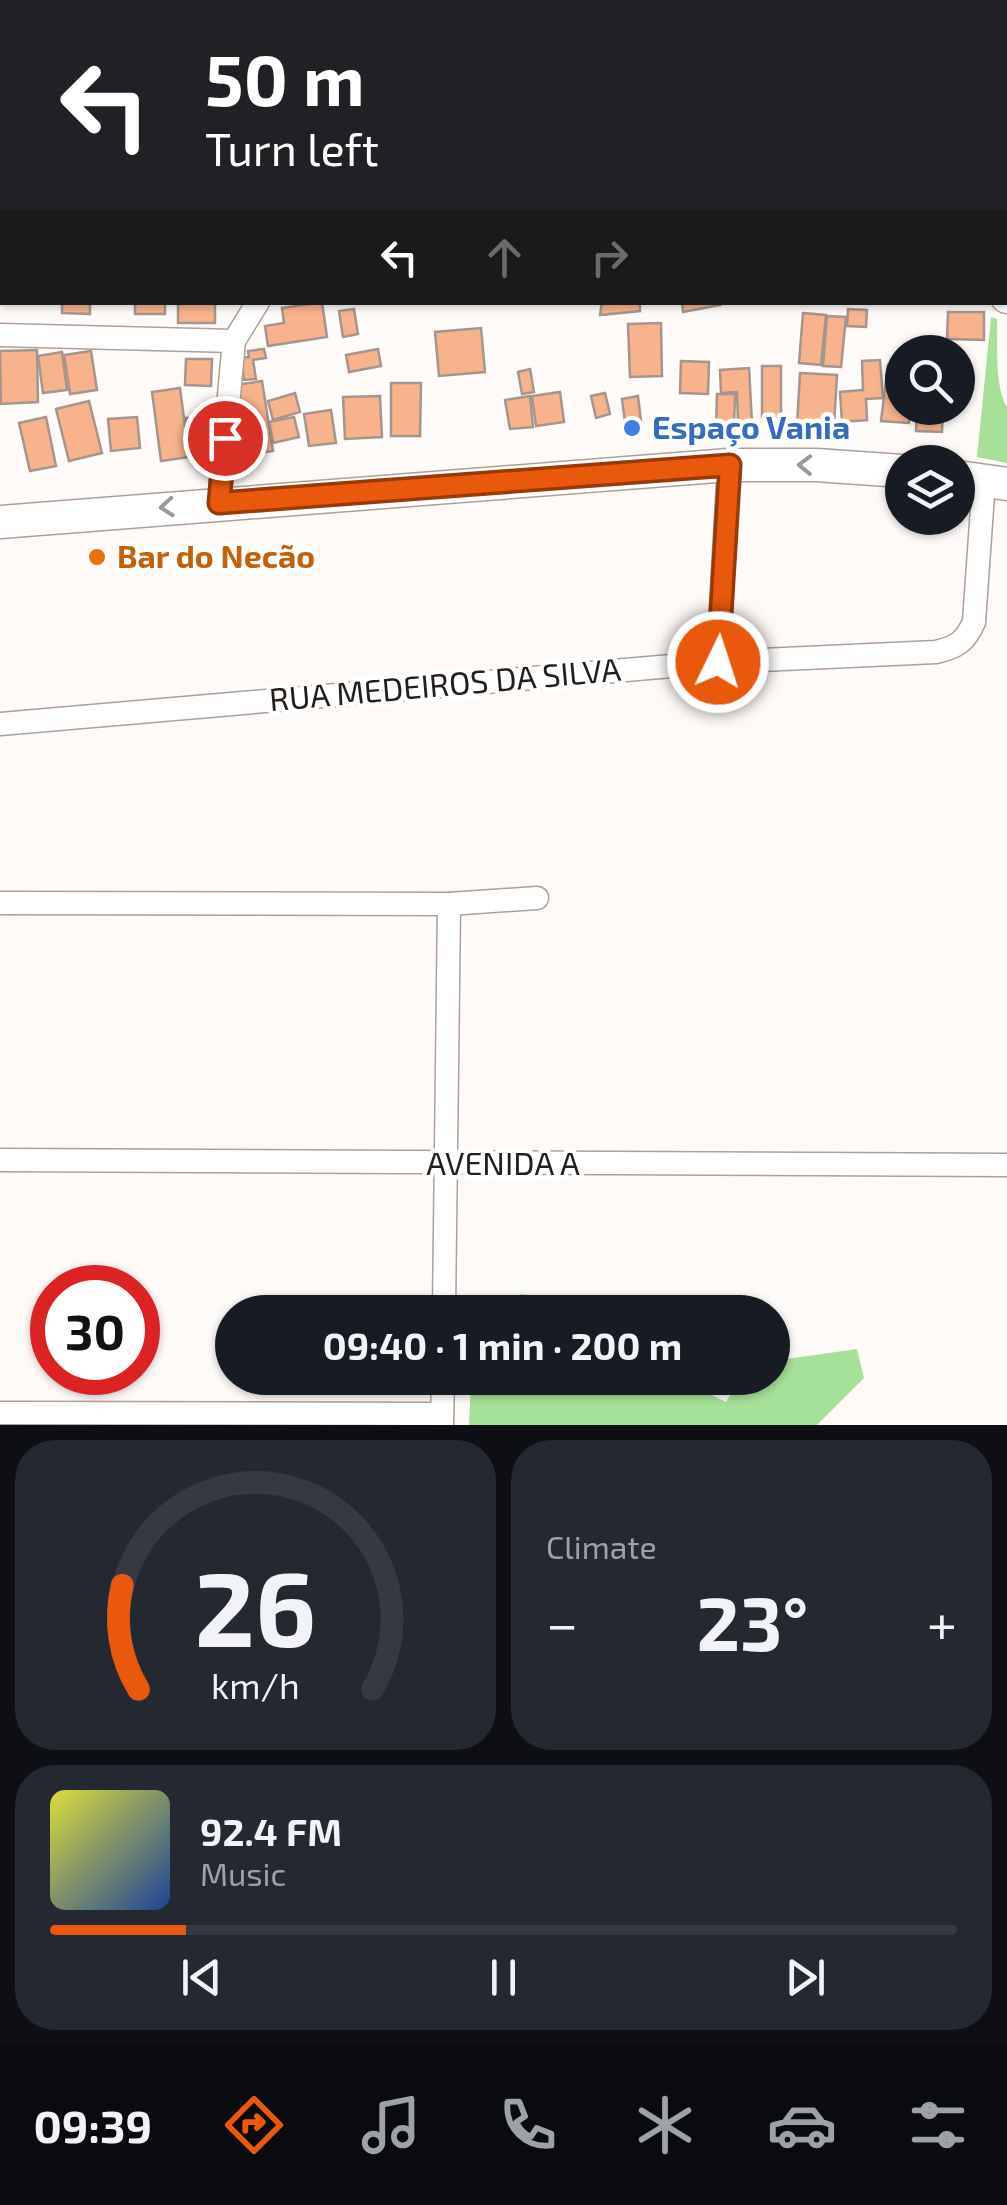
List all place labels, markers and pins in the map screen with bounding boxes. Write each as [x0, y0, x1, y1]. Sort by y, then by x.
pin [183, 396, 268, 481]
place label: Espaço Vania [652, 407, 850, 447]
marker: Espaço Vania [621, 417, 643, 439]
place label: Bar do Necão [117, 536, 315, 574]
marker: Bar do Necão [86, 546, 108, 568]

